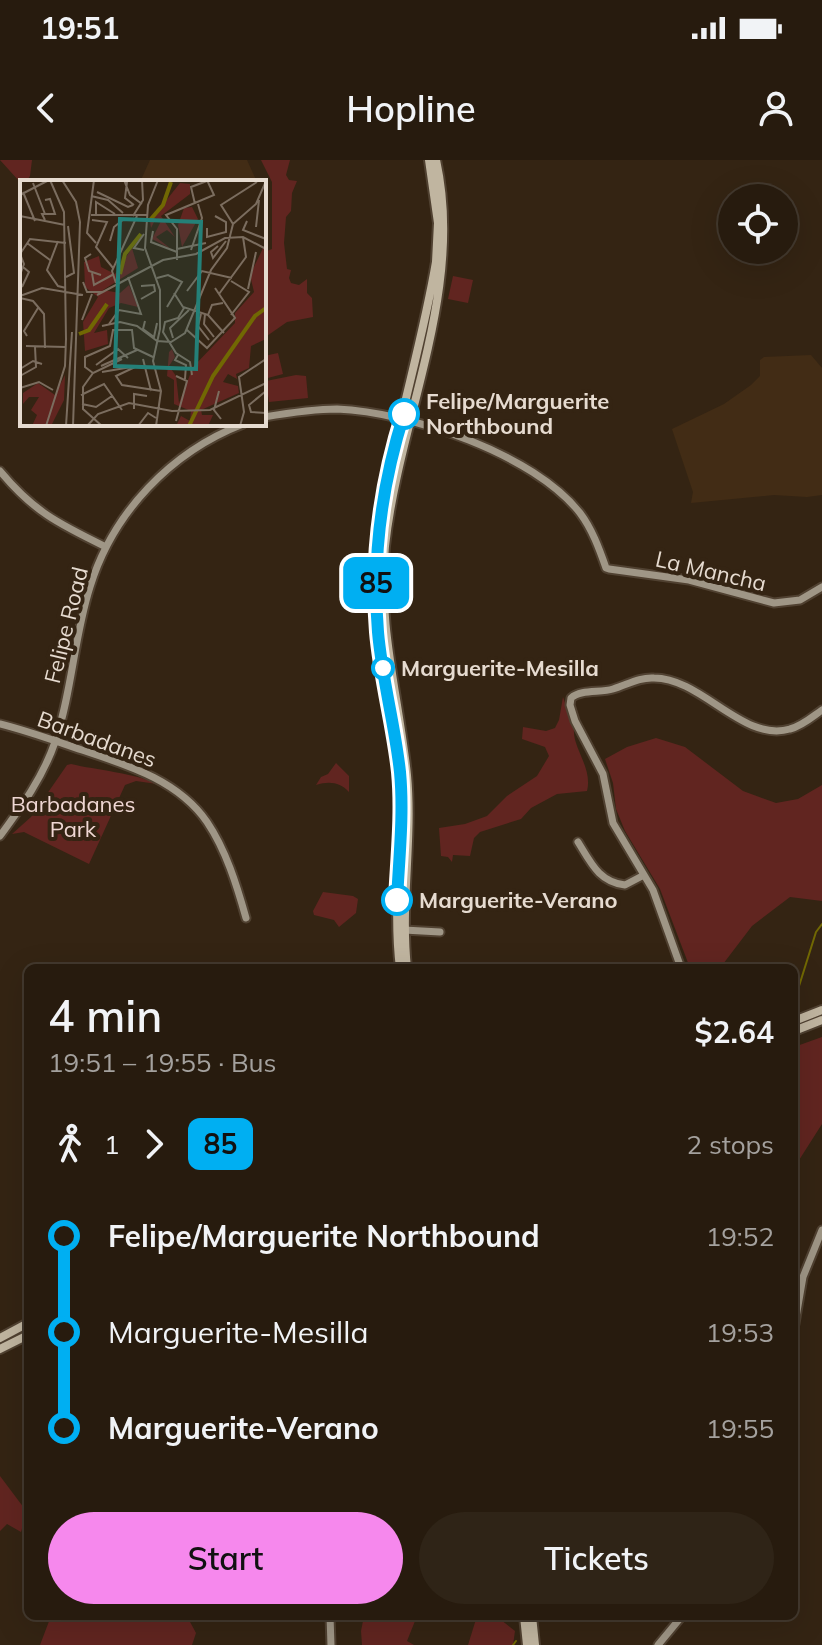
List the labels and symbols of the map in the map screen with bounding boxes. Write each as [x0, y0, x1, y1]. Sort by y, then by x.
inset map [20, 180, 266, 426]
place label: Felipe/Marguerite Northbound [426, 387, 609, 440]
marker: Felipe/Marguerite Northbound [389, 399, 419, 429]
street label: La Mancha [653, 545, 769, 597]
line badge: 85 [340, 557, 412, 609]
street label: Felipe Road [38, 564, 94, 686]
place label: Marguerite-Mesilla [401, 654, 599, 682]
marker: Marguerite-Mesilla [372, 657, 394, 679]
street label: Barbadanes [34, 705, 160, 773]
park label: Barbadanes Park [11, 790, 135, 843]
marker: Marguerite-Verano [382, 885, 412, 915]
place label: Marguerite-Verano [419, 886, 618, 914]

